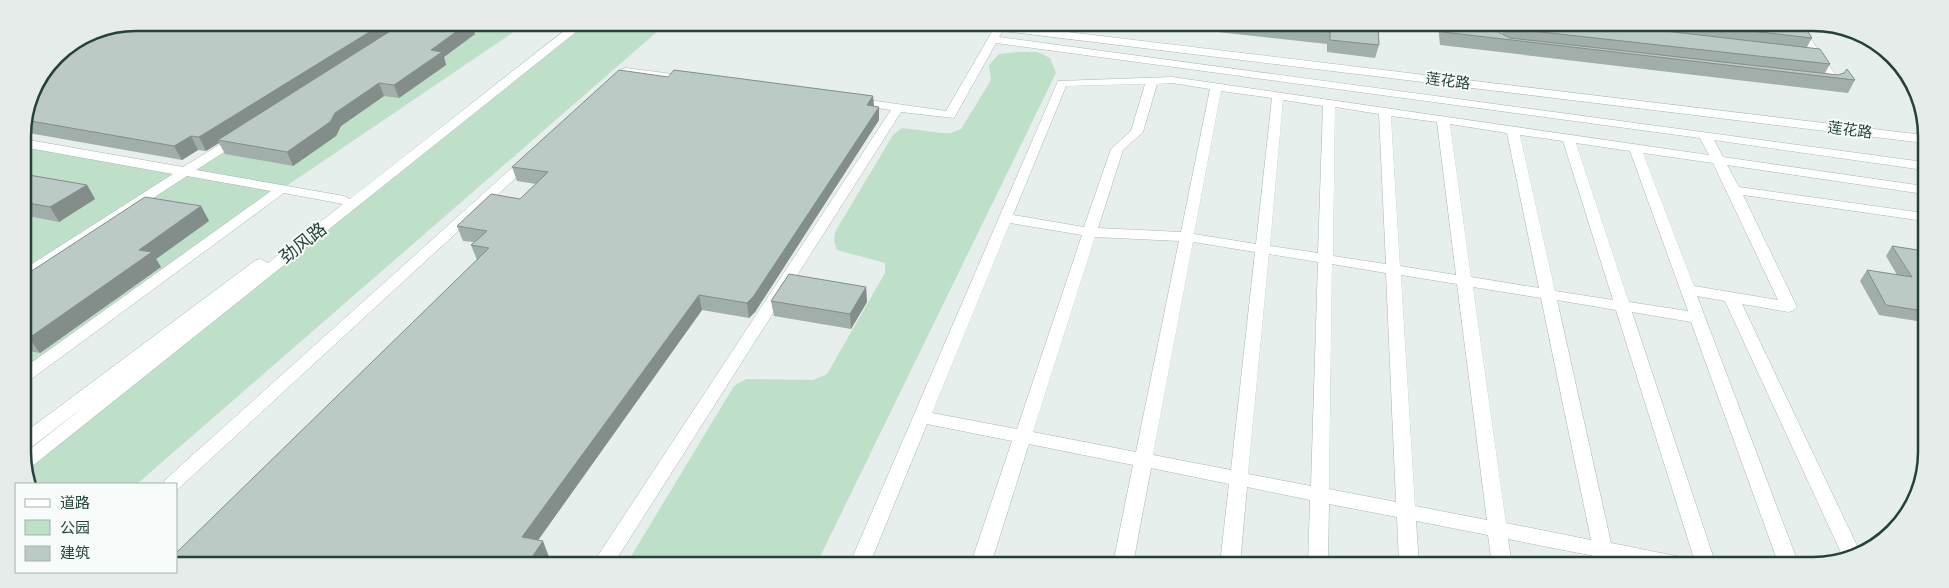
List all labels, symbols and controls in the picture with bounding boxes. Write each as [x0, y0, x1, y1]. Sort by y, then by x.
street label: 莲花路 [1425, 68, 1472, 92]
street label: 莲花路 [1827, 117, 1874, 141]
street label: 劲风路 [274, 217, 330, 268]
legend [15, 483, 178, 573]
text: 道路 [60, 493, 90, 511]
text: 公园 [60, 518, 90, 536]
text: 建筑 [60, 543, 90, 561]

